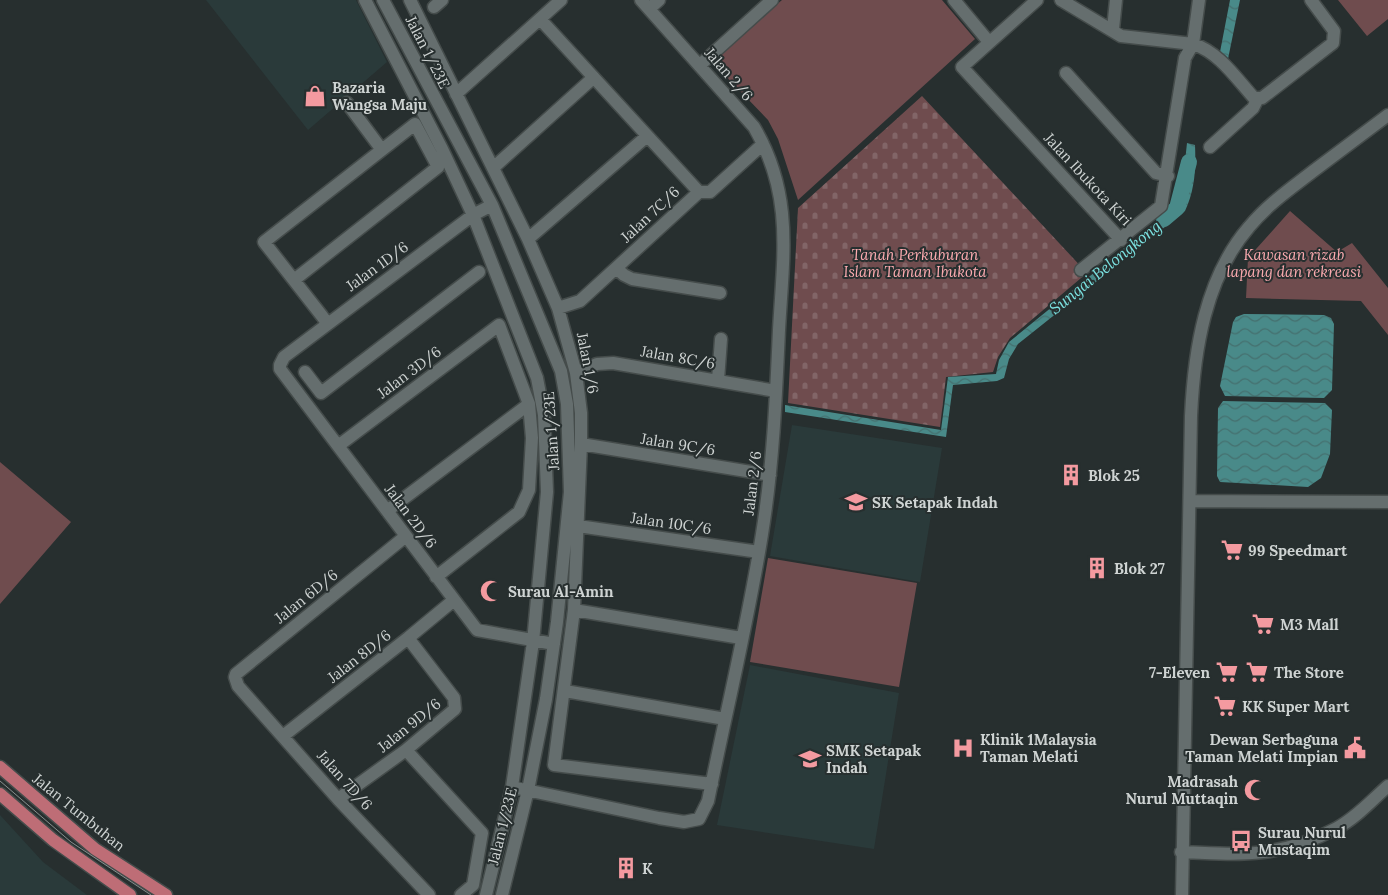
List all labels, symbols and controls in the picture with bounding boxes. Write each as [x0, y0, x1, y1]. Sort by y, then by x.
street label: Jalan 1/23E [400, 12, 454, 92]
street label: Jalan 2/6 [699, 43, 757, 105]
place label: Bazaria Wangsa Maju [332, 78, 427, 114]
shop icon: Bazaria Wangsa Maju [302, 83, 328, 109]
street label: Jalan Ibukota Kiri [1039, 128, 1136, 229]
street label: Jalan 7C/6 [616, 182, 684, 247]
water label: Sungai Belongkong [1045, 216, 1165, 318]
street label: Jalan 1D/6 [341, 237, 413, 296]
park label: Tanah Perkuburan Islam Taman Ibukota [844, 245, 987, 281]
park label: Kawasan rizab lapang dan rekreasi [1227, 245, 1362, 281]
street label: Jalan 1/6 [572, 330, 603, 395]
street label: Jalan 8C/6 [638, 341, 717, 374]
street label: Jalan 3D/6 [372, 342, 445, 404]
street label: Jalan 1/23E [539, 391, 564, 472]
street label: Jalan 9C/6 [638, 429, 717, 460]
street label: Jalan 2/6 [739, 450, 766, 517]
building icon: Blok 25 [1058, 462, 1084, 488]
place label: Blok 25 [1088, 466, 1140, 485]
street label: Jalan 2D/6 [379, 479, 441, 552]
school or university icon: SK Setapak Indah [843, 489, 869, 515]
place label: SK Setapak Indah [872, 493, 998, 512]
street label: Jalan 10C/6 [628, 508, 713, 539]
supermarket icon: 99 Speedmart [1219, 537, 1245, 563]
place label: 99 Speedmart [1248, 541, 1348, 560]
building icon: Blok 27 [1084, 555, 1110, 581]
place label: Blok 27 [1114, 559, 1165, 578]
street label: Jalan 6D/6 [270, 565, 342, 629]
mosque icon: Surau Al-Amin [478, 578, 504, 604]
place label: Surau Al-Amin [508, 582, 614, 601]
supermarket icon: M3 Mall [1250, 611, 1276, 637]
place label: M3 Mall [1280, 615, 1339, 634]
street label: Jalan 8D/6 [323, 625, 395, 688]
supermarket icon: 7-Eleven [1214, 659, 1240, 685]
supermarket icon: The Store [1244, 659, 1270, 685]
place label: 7-Eleven [1149, 663, 1210, 682]
place label: The Store [1274, 663, 1344, 682]
supermarket icon: KK Super Mart [1212, 693, 1238, 719]
street label: Jalan 9D/6 [373, 694, 445, 758]
place label: KK Super Mart [1242, 697, 1350, 716]
place label: Klinik 1Malaysia Taman Melati [980, 730, 1097, 766]
place label: Dewan Serbaguna Taman Melati Impian [1185, 730, 1338, 766]
hospital icon: Klinik 1Malaysia Taman Melati [950, 735, 976, 761]
public building icon: Dewan Serbaguna Taman Melati Impian [1342, 735, 1368, 761]
place label: SMK Setapak Indah [826, 741, 921, 777]
street label: Jalan 7D/6 [312, 745, 377, 815]
school or university icon: SMK Setapak Indah [797, 746, 823, 772]
street label: Jalan Tumbuhan [28, 768, 129, 855]
place label: Madrasah Nurul Muttaqin [1126, 772, 1239, 808]
mosque icon: Madrasah Nurul Muttaqin [1242, 777, 1268, 803]
street label: Jalan 1/23E [483, 785, 522, 868]
place label: Surau Nurul Mustaqim [1258, 823, 1346, 859]
bus stop icon: Surau Nurul Mustaqim [1228, 828, 1254, 854]
building icon: K [613, 855, 639, 881]
place label: K [642, 859, 653, 878]

